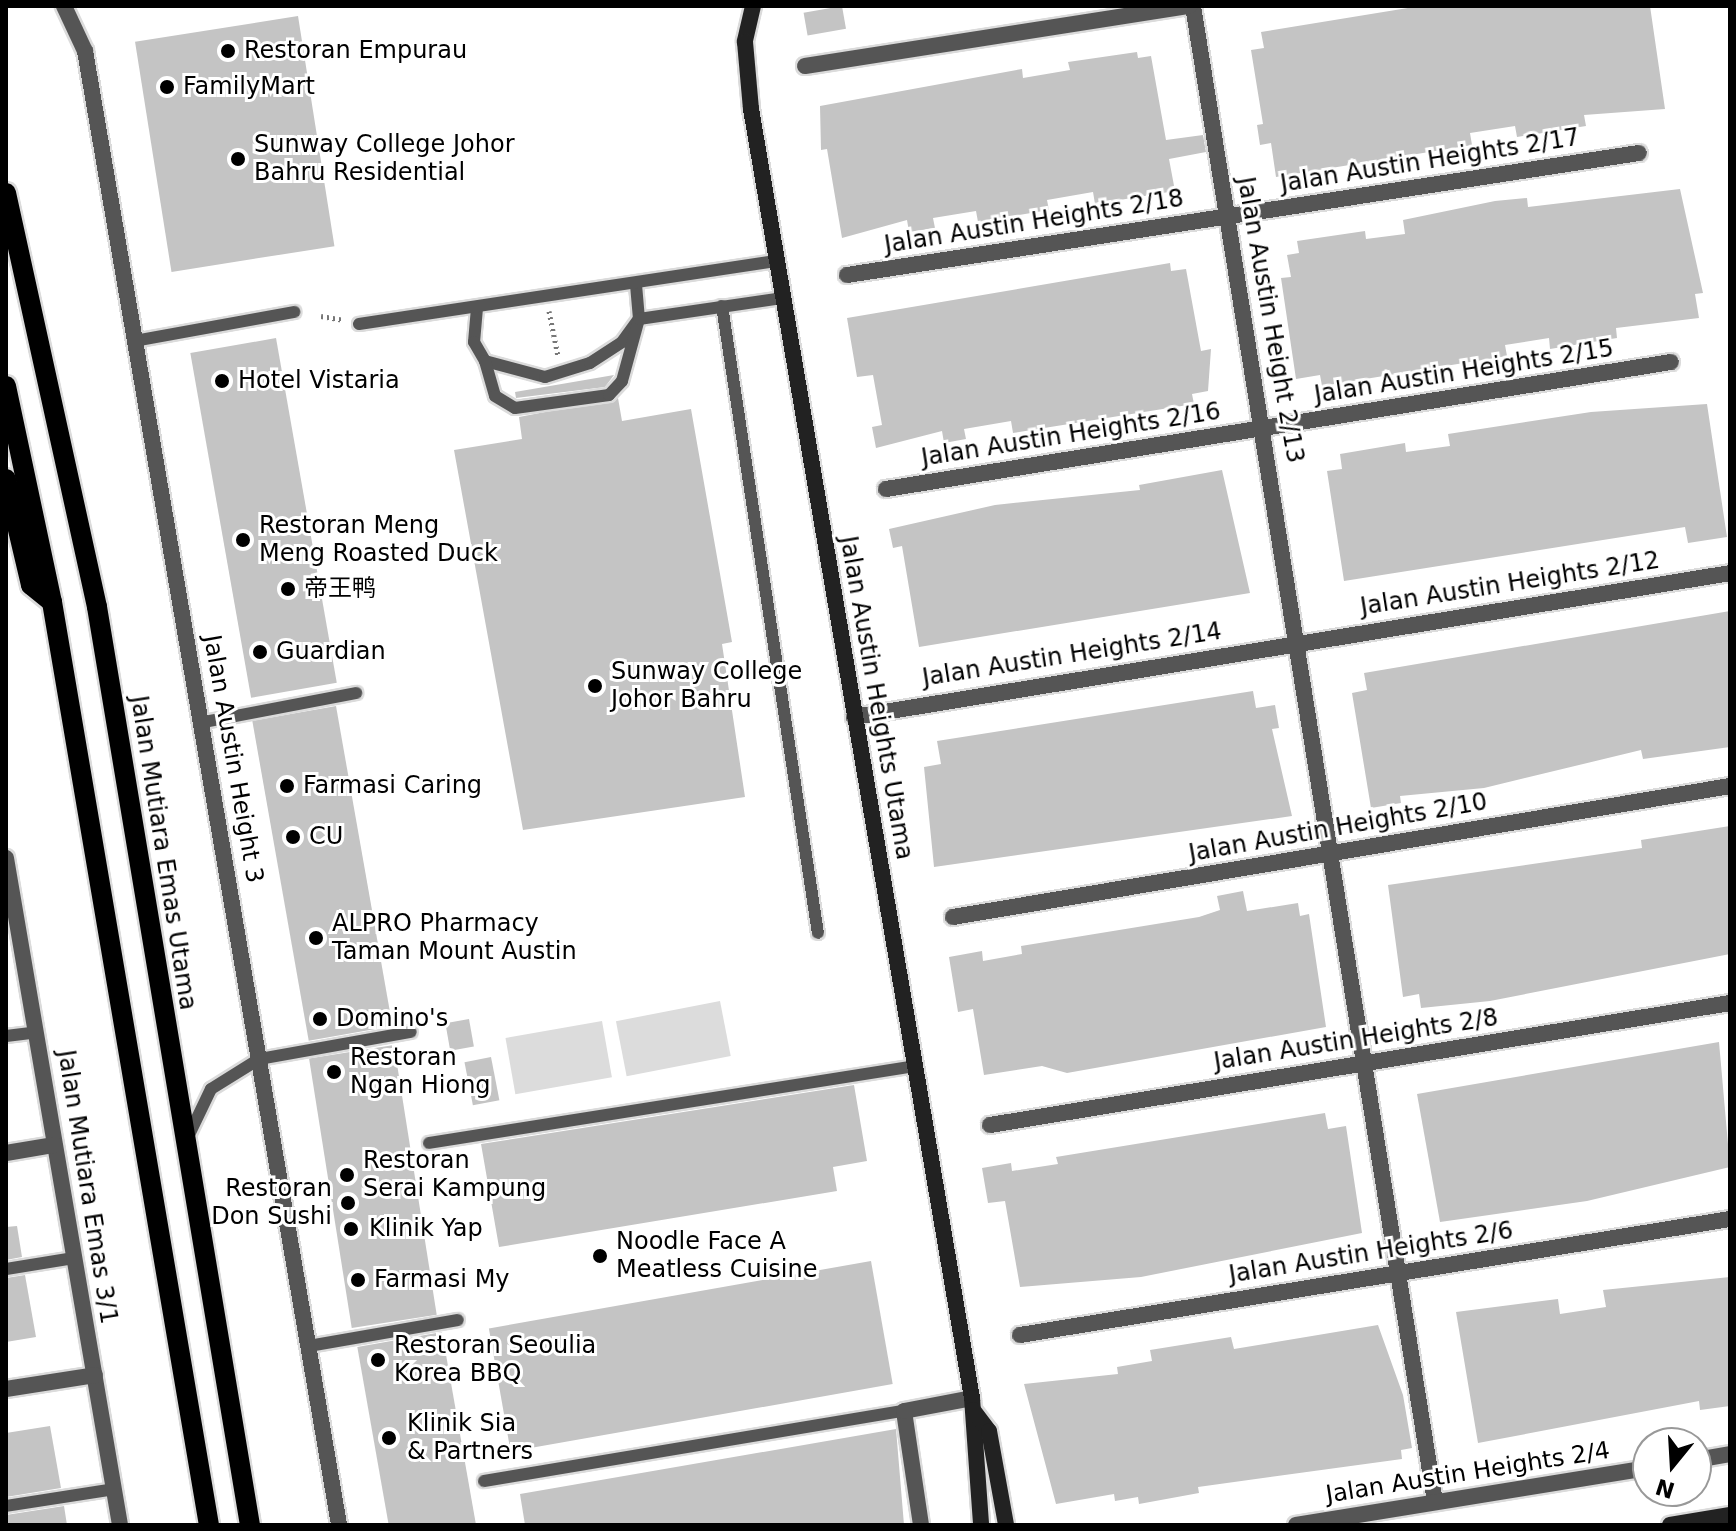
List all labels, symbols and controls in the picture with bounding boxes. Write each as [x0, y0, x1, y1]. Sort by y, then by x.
place label: Restoran Empurau [244, 37, 467, 65]
marker: Restoran Empurau [219, 42, 237, 60]
place label: FamilyMart [183, 73, 315, 101]
marker: FamilyMart [158, 78, 176, 96]
street label: Jalan Austin Heights 2/17 [1278, 123, 1582, 199]
place label: Sunway College Johor Bahru Residential [254, 131, 515, 187]
marker: Sunway College Johor Bahru Residential [229, 150, 247, 168]
street label: Jalan Austin Height 2/13 [1231, 175, 1309, 465]
street label: Jalan Austin Heights 2/18 [882, 184, 1186, 260]
street label: Jalan Austin Heights 2/15 [1312, 334, 1616, 410]
place label: Hotel Vistaria [238, 367, 400, 395]
marker: Hotel Vistaria [213, 372, 231, 390]
street label: Jalan Austin Heights 2/16 [919, 397, 1223, 473]
place label: Restoran Meng Meng Roasted Duck [259, 512, 498, 568]
marker: Restoran Meng Meng Roasted Duck [234, 531, 252, 549]
street label: Jalan Austin Heights Utama [833, 534, 919, 862]
street label: Jalan Austin Heights 2/12 [1358, 546, 1662, 622]
place label: 帝王鸭 [304, 575, 376, 603]
marker: 帝王鸭 [279, 580, 297, 598]
street label: Jalan Austin Heights 2/14 [920, 617, 1224, 693]
street label: Jalan Austin Height 3 [197, 633, 269, 885]
place label: Guardian [276, 638, 386, 666]
marker: Guardian [251, 643, 269, 661]
place label: Sunway College Johor Bahru [611, 658, 802, 714]
marker: Sunway College Johor Bahru [586, 677, 604, 695]
street label: Jalan Mutiara Emas Utama [124, 694, 202, 1012]
place label: Farmasi Caring [303, 772, 482, 800]
marker: Farmasi Caring [278, 777, 296, 795]
street label: Jalan Austin Heights 2/10 [1187, 788, 1489, 868]
place label: CU [309, 823, 343, 851]
marker: CU [284, 828, 302, 846]
place label: ALPRO Pharmacy Taman Mount Austin [332, 910, 577, 966]
marker: ALPRO Pharmacy Taman Mount Austin [307, 929, 325, 947]
street label: Jalan Austin Heights 2/8 [1212, 1003, 1500, 1077]
place label: Domino's [336, 1005, 448, 1033]
marker: Domino's [311, 1010, 329, 1028]
place label: Restoran Ngan Hiong [350, 1044, 491, 1100]
street label: Jalan Mutiara Emas 3/1 [51, 1048, 123, 1326]
marker: Restoran Ngan Hiong [325, 1063, 343, 1081]
place label: Restoran Serai Kampung [363, 1147, 546, 1203]
marker: Restoran Serai Kampung [338, 1166, 356, 1184]
place label: Restoran Don Sushi [211, 1175, 332, 1231]
marker: Restoran Don Sushi [339, 1194, 357, 1212]
place label: Klinik Yap [369, 1215, 483, 1243]
street label: Jalan Austin Heights 2/6 [1227, 1216, 1515, 1290]
marker: Klinik Yap [340, 1218, 362, 1240]
place label: Noodle Face A Meatless Cuisine [616, 1228, 817, 1284]
marker: Noodle Face A Meatless Cuisine [591, 1247, 609, 1265]
place label: Farmasi My [374, 1266, 510, 1294]
marker: Farmasi My [349, 1271, 367, 1289]
place label: Restoran Seoulia Korea BBQ [394, 1332, 596, 1388]
marker: Restoran Seoulia Korea BBQ [369, 1351, 387, 1369]
place label: Klinik Sia & Partners [407, 1410, 533, 1466]
marker: Klinik Sia & Partners [378, 1427, 400, 1449]
north arrow [1632, 1427, 1712, 1507]
street label: Jalan Austin Heights 2/4 [1324, 1436, 1612, 1510]
text: N [1652, 1474, 1678, 1503]

